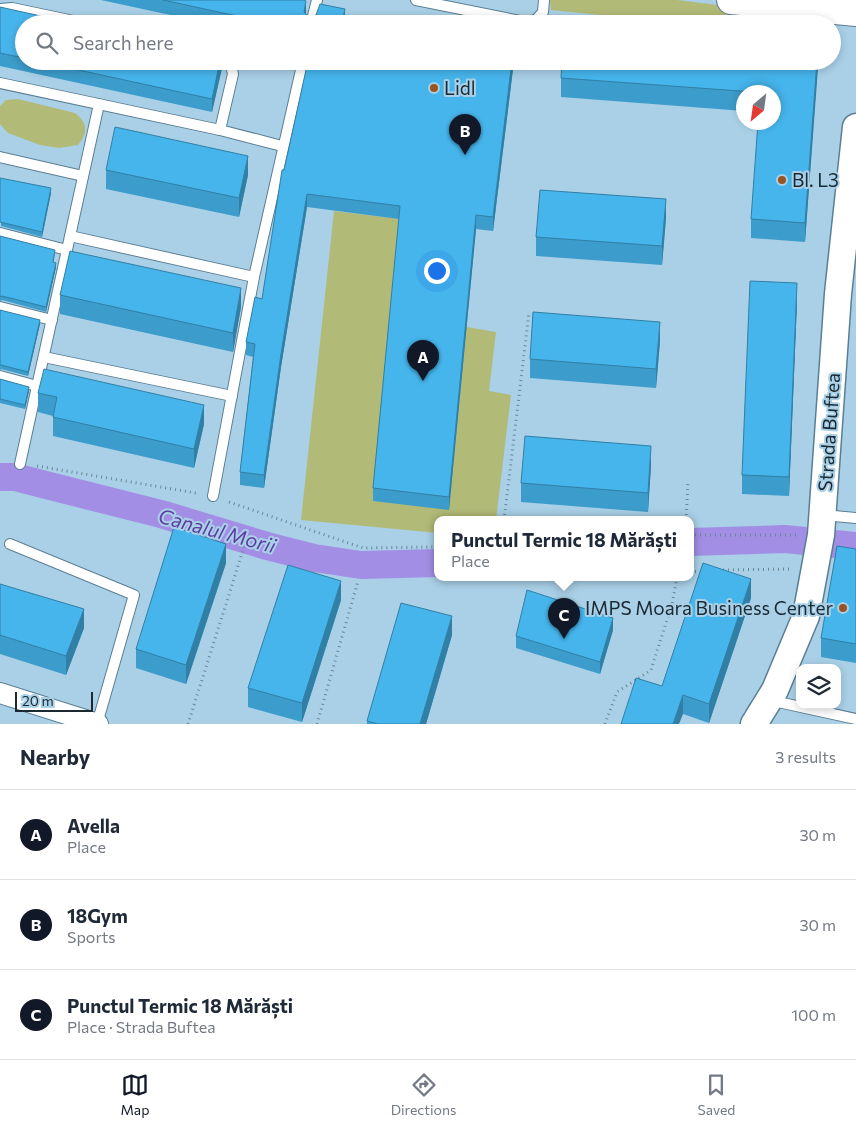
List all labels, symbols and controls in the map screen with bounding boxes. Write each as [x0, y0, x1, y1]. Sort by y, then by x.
search box [15, 15, 841, 70]
icon: search [33, 29, 61, 57]
text: Search here [73, 31, 173, 54]
place label: Lidl [444, 76, 476, 99]
marker: Lidl [428, 82, 440, 94]
north arrow [736, 85, 781, 130]
pin: B [449, 114, 481, 155]
place label: Bl. L3 [792, 168, 839, 191]
marker: Bl. L3 [776, 174, 788, 186]
your location [424, 258, 450, 284]
pin: A [407, 340, 439, 381]
street label: Strada Buftea [813, 372, 844, 492]
water label: Canalul Morii [156, 503, 279, 557]
popup [434, 516, 694, 581]
text: Punctul Termic 18 Mărăști [451, 528, 677, 551]
text: Place [451, 551, 490, 570]
place label: IMPS Moara Business Center [585, 596, 833, 619]
pin: C [548, 598, 580, 639]
marker: IMPS Moara Business Center [837, 602, 849, 614]
map controls [796, 664, 841, 709]
button: layers [796, 664, 841, 709]
scale bar [15, 689, 92, 712]
text: 20 m [22, 692, 54, 709]
text: Nearby [20, 744, 90, 769]
text: 3 results [775, 747, 836, 766]
text: Avella [67, 814, 120, 837]
text: A [30, 825, 42, 844]
text: 30 m [799, 825, 836, 844]
text: Place [67, 837, 106, 856]
text: 18Gym [67, 904, 128, 927]
text: B [31, 915, 41, 934]
text: 30 m [799, 915, 836, 934]
text: Sports [67, 927, 116, 946]
text: Punctul Termic 18 Mărăști [67, 994, 293, 1017]
text: C [31, 1005, 41, 1024]
text: 100 m [791, 1005, 836, 1024]
text: Place · Strada Buftea [67, 1017, 216, 1036]
tab: Map [121, 1071, 149, 1118]
tab: Directions [391, 1071, 456, 1118]
tab: Saved [698, 1071, 735, 1118]

